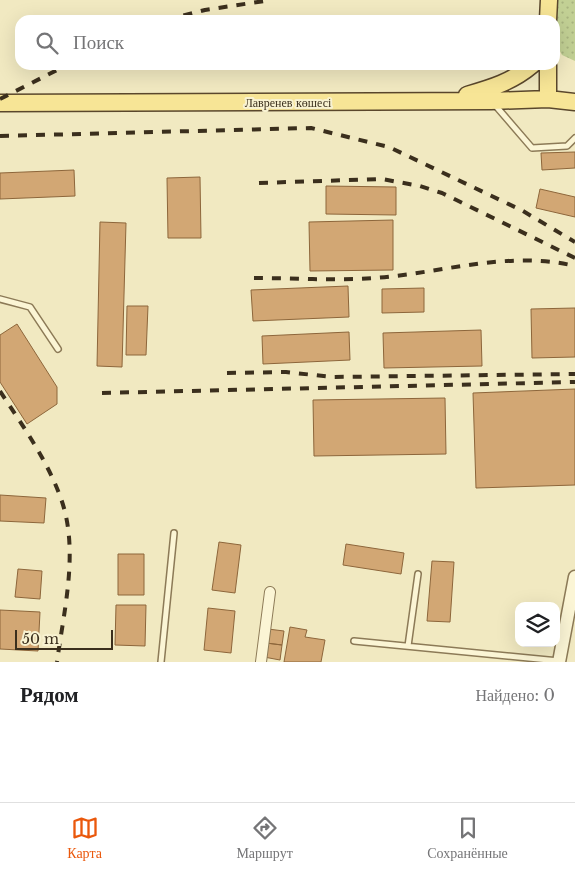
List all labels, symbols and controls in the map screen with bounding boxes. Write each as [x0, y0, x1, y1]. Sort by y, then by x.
search box [15, 15, 560, 70]
icon: search [33, 29, 61, 57]
text: Поиск [73, 31, 124, 54]
street label: Лавренев көшесі [245, 95, 332, 110]
map controls [515, 602, 560, 647]
button: layers [515, 602, 560, 647]
scale bar [15, 627, 112, 650]
text: 50 m [22, 630, 59, 648]
text: Рядом [20, 682, 79, 708]
text: Найдено: 0 [475, 685, 555, 705]
tab: Карта [67, 814, 102, 862]
tab: Маршрут [236, 814, 293, 862]
tab: Сохранённые [427, 814, 508, 862]

